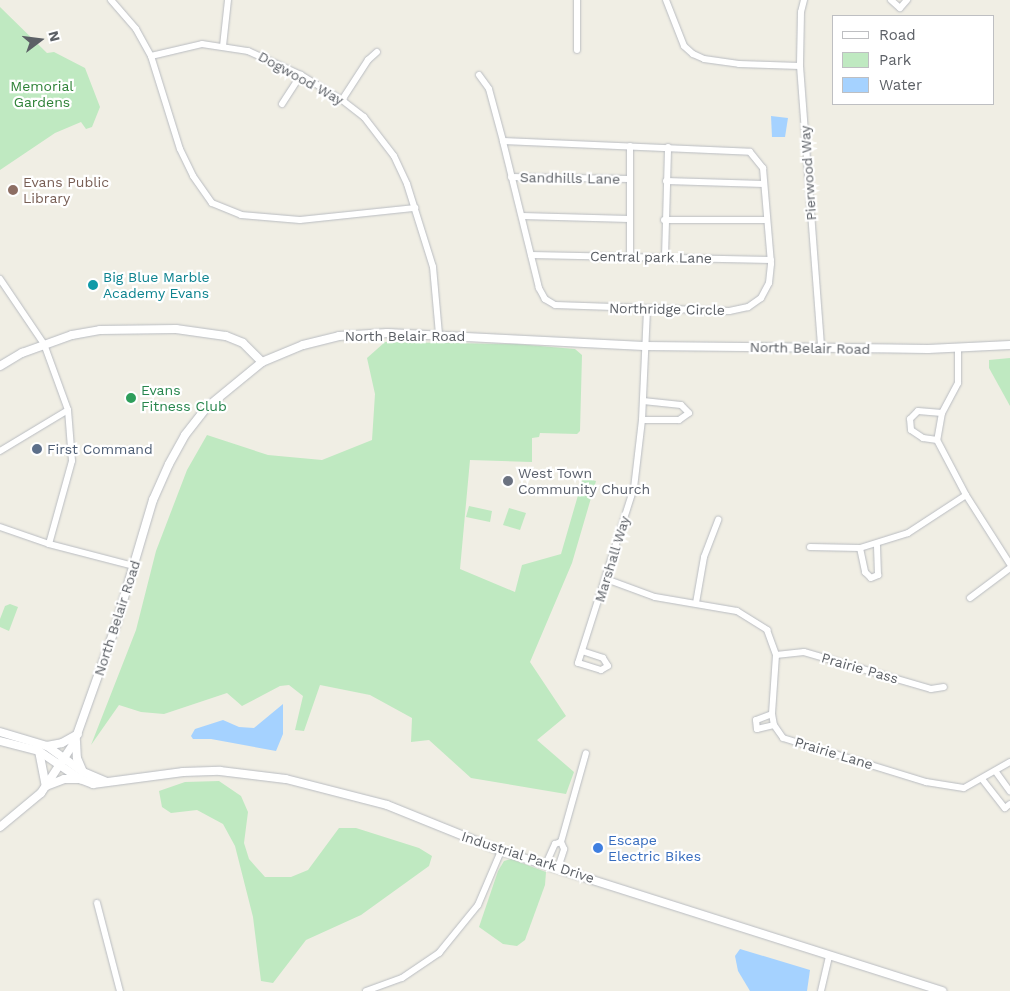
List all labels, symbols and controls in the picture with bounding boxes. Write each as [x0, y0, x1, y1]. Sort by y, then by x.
north arrow [15, 15, 65, 65]
legend [832, 15, 995, 105]
text: Road [879, 26, 916, 44]
text: N [45, 29, 64, 43]
street label: Dogwood Way [255, 48, 347, 108]
text: Park [879, 51, 911, 69]
text: Water [879, 76, 922, 94]
park label: Memorial Gardens [10, 78, 74, 110]
street label: Pierwood Way [796, 125, 820, 221]
street label: Sandhills Lane [520, 169, 620, 187]
place label: Evans Public Library [23, 174, 109, 206]
marker: Evans Public Library [7, 184, 19, 196]
street label: Central park Lane [589, 248, 713, 266]
place label: Big Blue Marble Academy Evans [103, 269, 210, 302]
marker: Big Blue Marble Academy Evans [87, 279, 99, 291]
street label: Northridge Circle [609, 300, 725, 318]
street label: North Belair Road [345, 328, 465, 344]
street label: North Belair Road [749, 339, 871, 357]
place label: Evans Fitness Club [141, 382, 227, 414]
marker: Evans Fitness Club [125, 392, 137, 404]
place label: First Command [47, 441, 153, 457]
marker: First Command [31, 443, 43, 455]
place label: West Town Community Church [518, 465, 650, 498]
marker: West Town Community Church [502, 475, 514, 487]
street label: Marshall Way [591, 513, 633, 605]
street label: North Belair Road [90, 558, 144, 678]
street label: Prairie Pass [820, 649, 900, 687]
street label: Prairie Lane [793, 733, 875, 773]
street label: Industrial Park Drive [459, 827, 597, 887]
place label: Escape Electric Bikes [608, 832, 701, 864]
marker: Escape Electric Bikes [592, 842, 604, 854]

